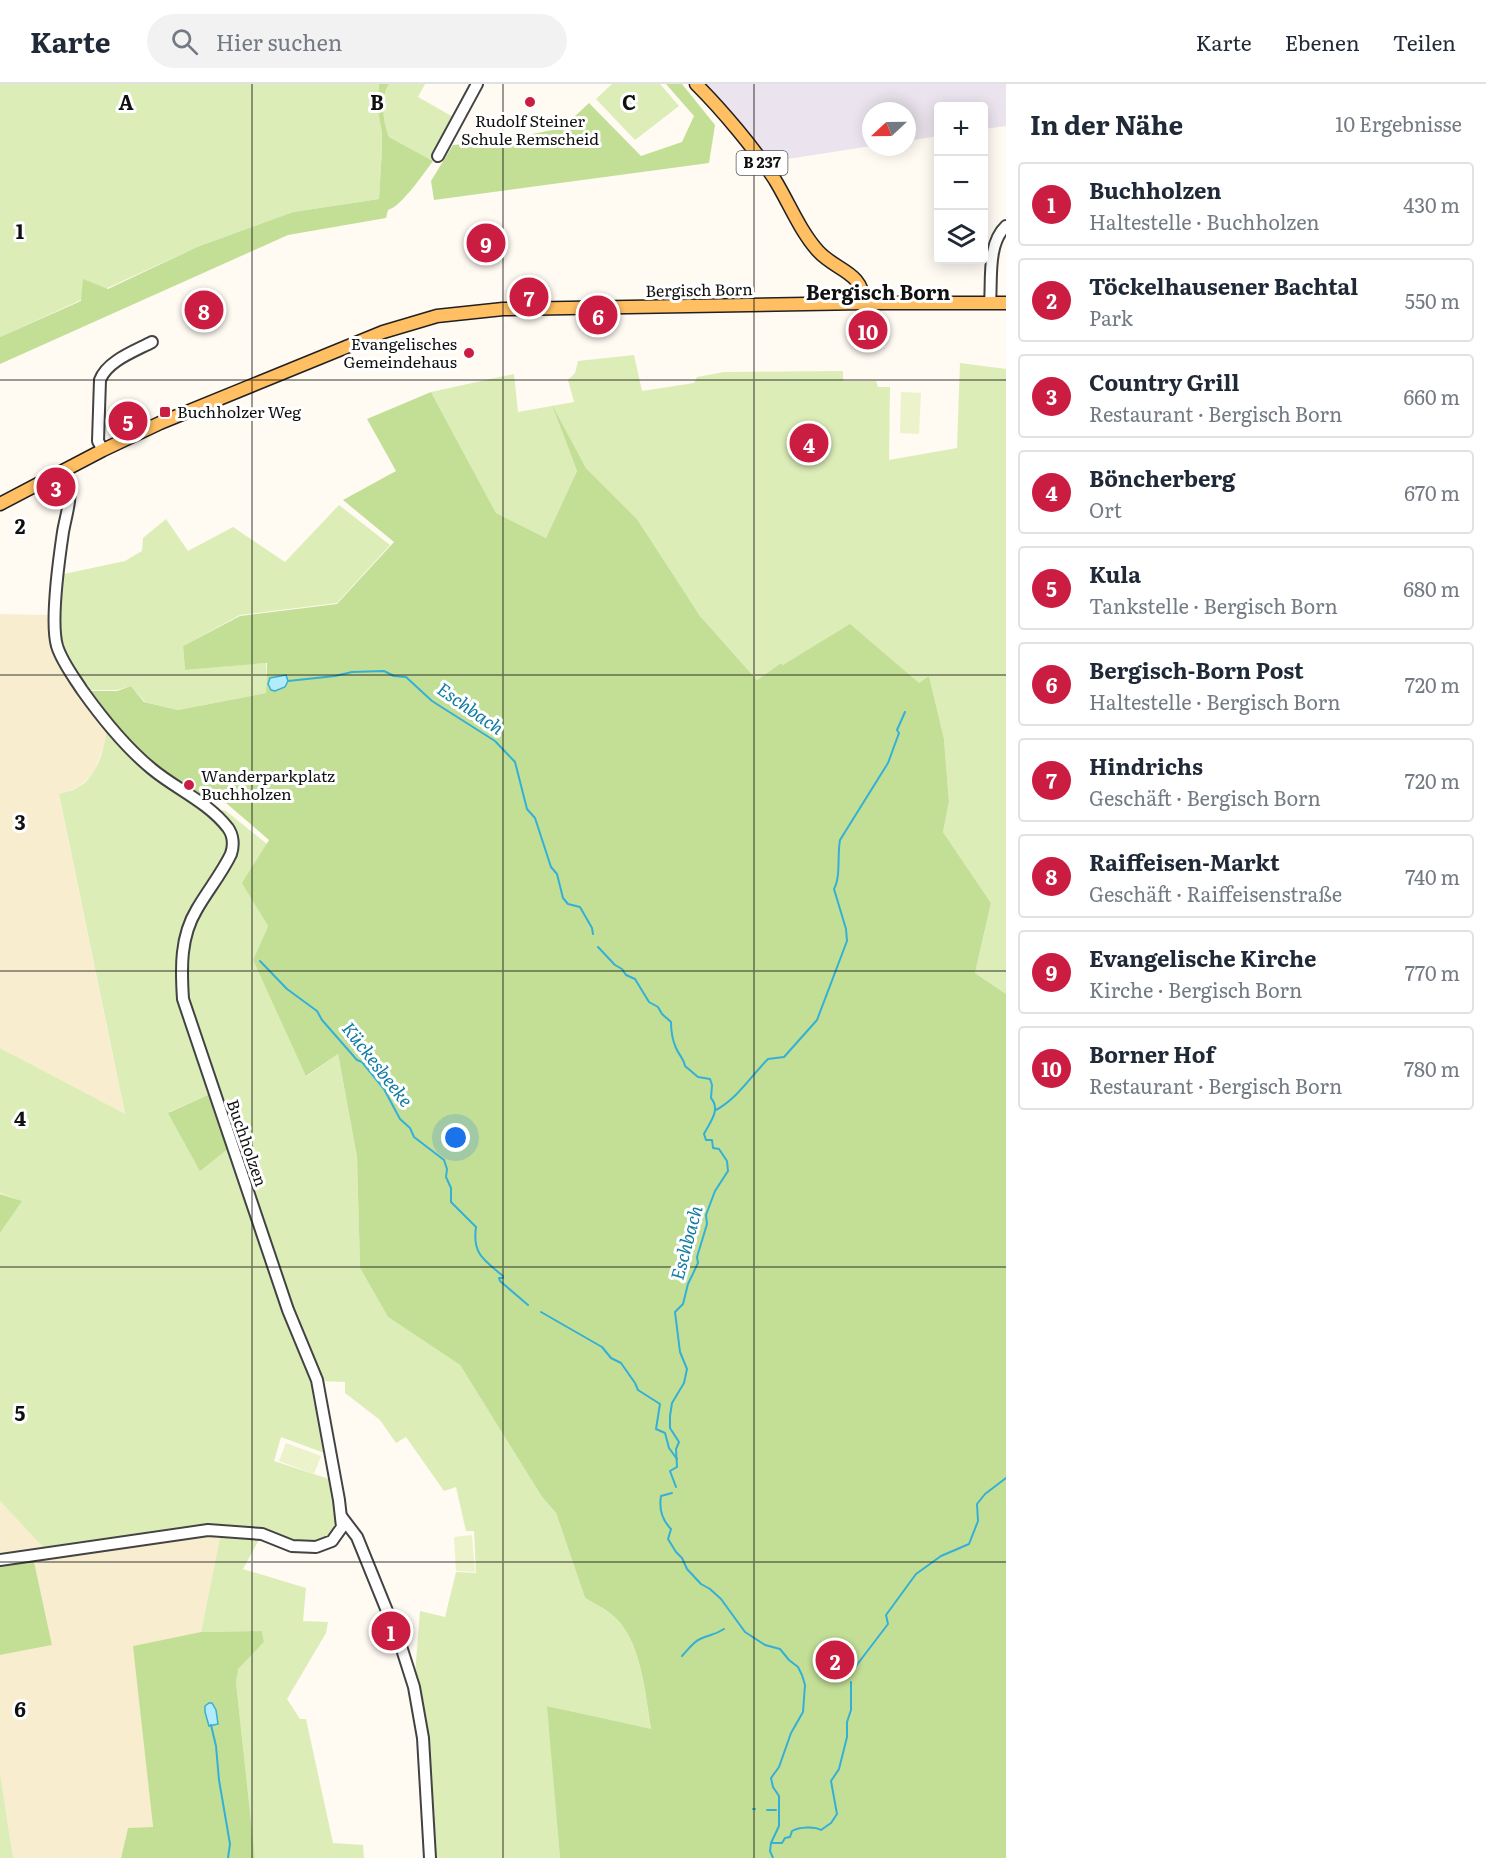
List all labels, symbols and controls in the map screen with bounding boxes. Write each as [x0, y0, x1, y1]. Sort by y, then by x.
search box [147, 14, 567, 68]
text: Karte [30, 20, 111, 62]
icon: search [168, 25, 201, 58]
text: Hier suchen [216, 25, 342, 58]
text: Karte [1196, 26, 1252, 57]
text: Ebenen [1285, 26, 1360, 57]
text: Teilen [1393, 26, 1456, 57]
text: A [118, 86, 134, 116]
text: B [370, 86, 384, 116]
text: C [622, 86, 636, 116]
marker: Rudolf Steiner Schule Remscheid [523, 95, 537, 109]
north arrow [862, 102, 916, 156]
map controls [934, 102, 988, 264]
button: + [934, 102, 988, 156]
text: In der Nähe [1030, 104, 1183, 143]
place label: Rudolf Steiner Schule Remscheid [461, 108, 599, 150]
text: 10 Ergebnisse [1335, 108, 1462, 138]
road number: B 237 [736, 151, 788, 175]
button: − [934, 156, 988, 210]
text: Buchholzen [1089, 173, 1222, 206]
text: 1 [1047, 189, 1056, 219]
text: 430 m [1403, 189, 1460, 219]
text: Haltestelle · Buchholzen [1089, 206, 1320, 236]
button: layers [934, 210, 988, 264]
text: 1 [16, 215, 24, 245]
pin: 9 [466, 220, 506, 266]
text: Töckelhausener Bachtal [1089, 269, 1358, 302]
pin: 7 [510, 274, 548, 320]
street label: Bergisch Born [645, 276, 753, 302]
district label: Bergisch Born [806, 276, 950, 306]
text: 2 [1046, 285, 1057, 315]
text: 550 m [1405, 285, 1460, 315]
pin: 8 [184, 288, 224, 332]
pin: 6 [578, 292, 618, 338]
text: Park [1089, 302, 1133, 332]
pin: 10 [848, 308, 888, 352]
place label: Evangelisches Gemeindehaus [343, 331, 457, 373]
marker: Evangelisches Gemeindehaus [462, 346, 476, 360]
text: Country Grill [1089, 365, 1239, 398]
text: 3 [1046, 381, 1057, 411]
text: 660 m [1404, 381, 1460, 411]
pin: 5 [108, 398, 148, 444]
text: Restaurant · Bergisch Born [1089, 398, 1342, 428]
place label: Buchholzer Weg [177, 399, 301, 423]
marker: Buchholzer Weg [158, 405, 172, 419]
pin: 4 [790, 420, 828, 466]
text: Böncherberg [1089, 461, 1235, 494]
pin: 3 [36, 464, 76, 510]
text: 4 [1045, 477, 1058, 507]
text: 670 m [1404, 477, 1460, 507]
text: Ort [1089, 494, 1122, 524]
text: 2 [15, 510, 26, 540]
text: Kula [1089, 557, 1141, 590]
text: 5 [1046, 573, 1057, 603]
text: 680 m [1403, 573, 1460, 603]
text: Tankstelle · Bergisch Born [1089, 590, 1338, 620]
text: Bergisch-Born Post [1089, 653, 1304, 686]
text: 6 [1046, 669, 1057, 699]
text: 720 m [1405, 669, 1460, 699]
water label: Eschbach [432, 675, 510, 741]
text: Haltestelle · Bergisch Born [1089, 686, 1340, 716]
text: Hindrichs [1089, 749, 1203, 782]
place label: Wanderparkplatz Buchholzen [201, 763, 335, 805]
text: 7 [1046, 765, 1057, 795]
text: 720 m [1405, 765, 1460, 795]
marker: Wanderparkplatz Buchholzen [182, 778, 196, 792]
text: Geschäft · Bergisch Born [1089, 782, 1321, 812]
text: 3 [14, 806, 26, 836]
text: Raiffeisen-Markt [1089, 845, 1280, 878]
text: 8 [1046, 861, 1057, 891]
text: 740 m [1405, 861, 1460, 891]
text: Geschäft · Raiffeisenstraße [1089, 878, 1342, 908]
text: Evangelische Kirche [1089, 941, 1316, 974]
text: 9 [1046, 957, 1057, 987]
text: 770 m [1405, 957, 1460, 987]
text: Kirche · Bergisch Born [1089, 974, 1302, 1004]
water label: Kückesbeeke [336, 1016, 420, 1112]
text: Borner Hof [1089, 1037, 1215, 1070]
text: 10 [1041, 1053, 1062, 1083]
text: 780 m [1404, 1053, 1460, 1083]
text: Restaurant · Bergisch Born [1089, 1070, 1342, 1100]
street label: Buchholzen [222, 1096, 274, 1190]
text: 4 [14, 1102, 26, 1132]
your location [441, 1123, 470, 1152]
water label: Eschbach [663, 1202, 709, 1283]
text: 5 [15, 1397, 26, 1427]
pin: 1 [372, 1608, 410, 1654]
pin: 2 [816, 1638, 854, 1682]
text: 6 [14, 1693, 26, 1723]

